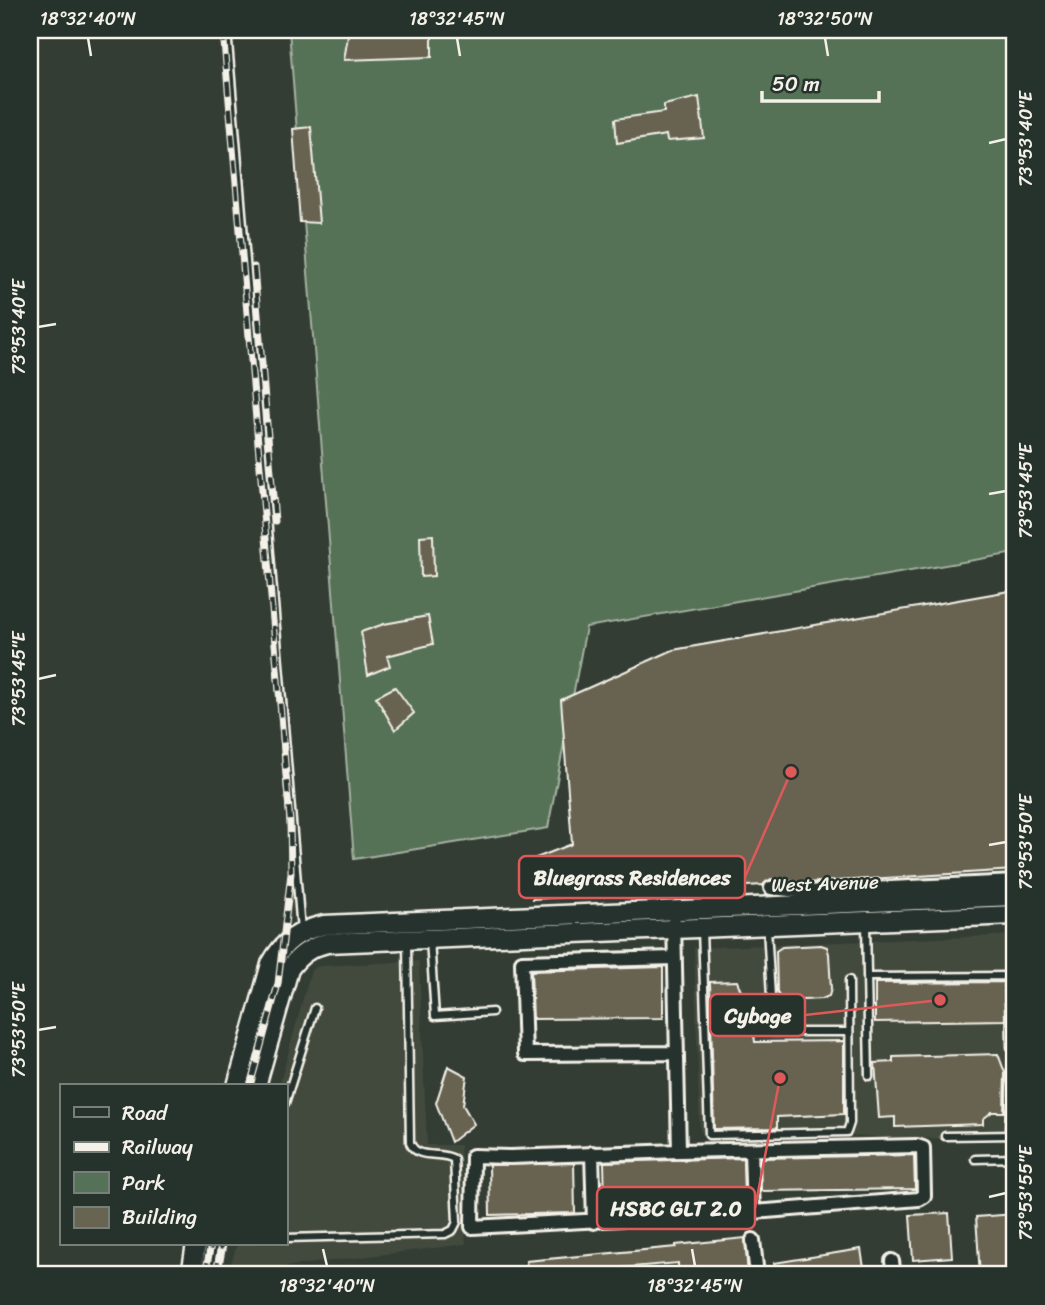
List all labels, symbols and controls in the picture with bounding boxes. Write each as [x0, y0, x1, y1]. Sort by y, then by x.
text: 18°32'40"N [40, 3, 136, 35]
text: 18°32'45"N [409, 3, 505, 35]
text: 18°32'50"N [777, 3, 873, 35]
scale bar [762, 60, 879, 104]
text: 50 m [772, 65, 820, 103]
text: 73°53'40"E [1010, 90, 1042, 187]
text: 73°53'40"E [3, 278, 35, 375]
text: 73°53'45"E [1010, 442, 1042, 539]
text: 73°53'45"E [3, 630, 35, 727]
text: 73°53'50"E [1010, 793, 1042, 890]
callout: Bluegrass Residences [519, 856, 745, 898]
text: Bluegrass Residences [533, 859, 732, 897]
street label: West Avenue [771, 865, 880, 902]
text: 73°53'50"E [3, 981, 35, 1078]
callout: Cybage [710, 994, 805, 1036]
text: Cybage [723, 997, 792, 1035]
legend [60, 1084, 287, 1246]
text: Road [122, 1094, 169, 1132]
text: Railway [122, 1128, 193, 1166]
text: 73°53'55"E [1010, 1145, 1042, 1240]
text: Park [122, 1164, 165, 1202]
callout: HSBC GLT 2.0 [597, 1187, 755, 1229]
text: HSBC GLT 2.0 [609, 1190, 742, 1228]
text: Building [122, 1198, 198, 1236]
text: 18°32'40"N [279, 1270, 375, 1302]
text: 18°32'45"N [647, 1270, 743, 1302]

